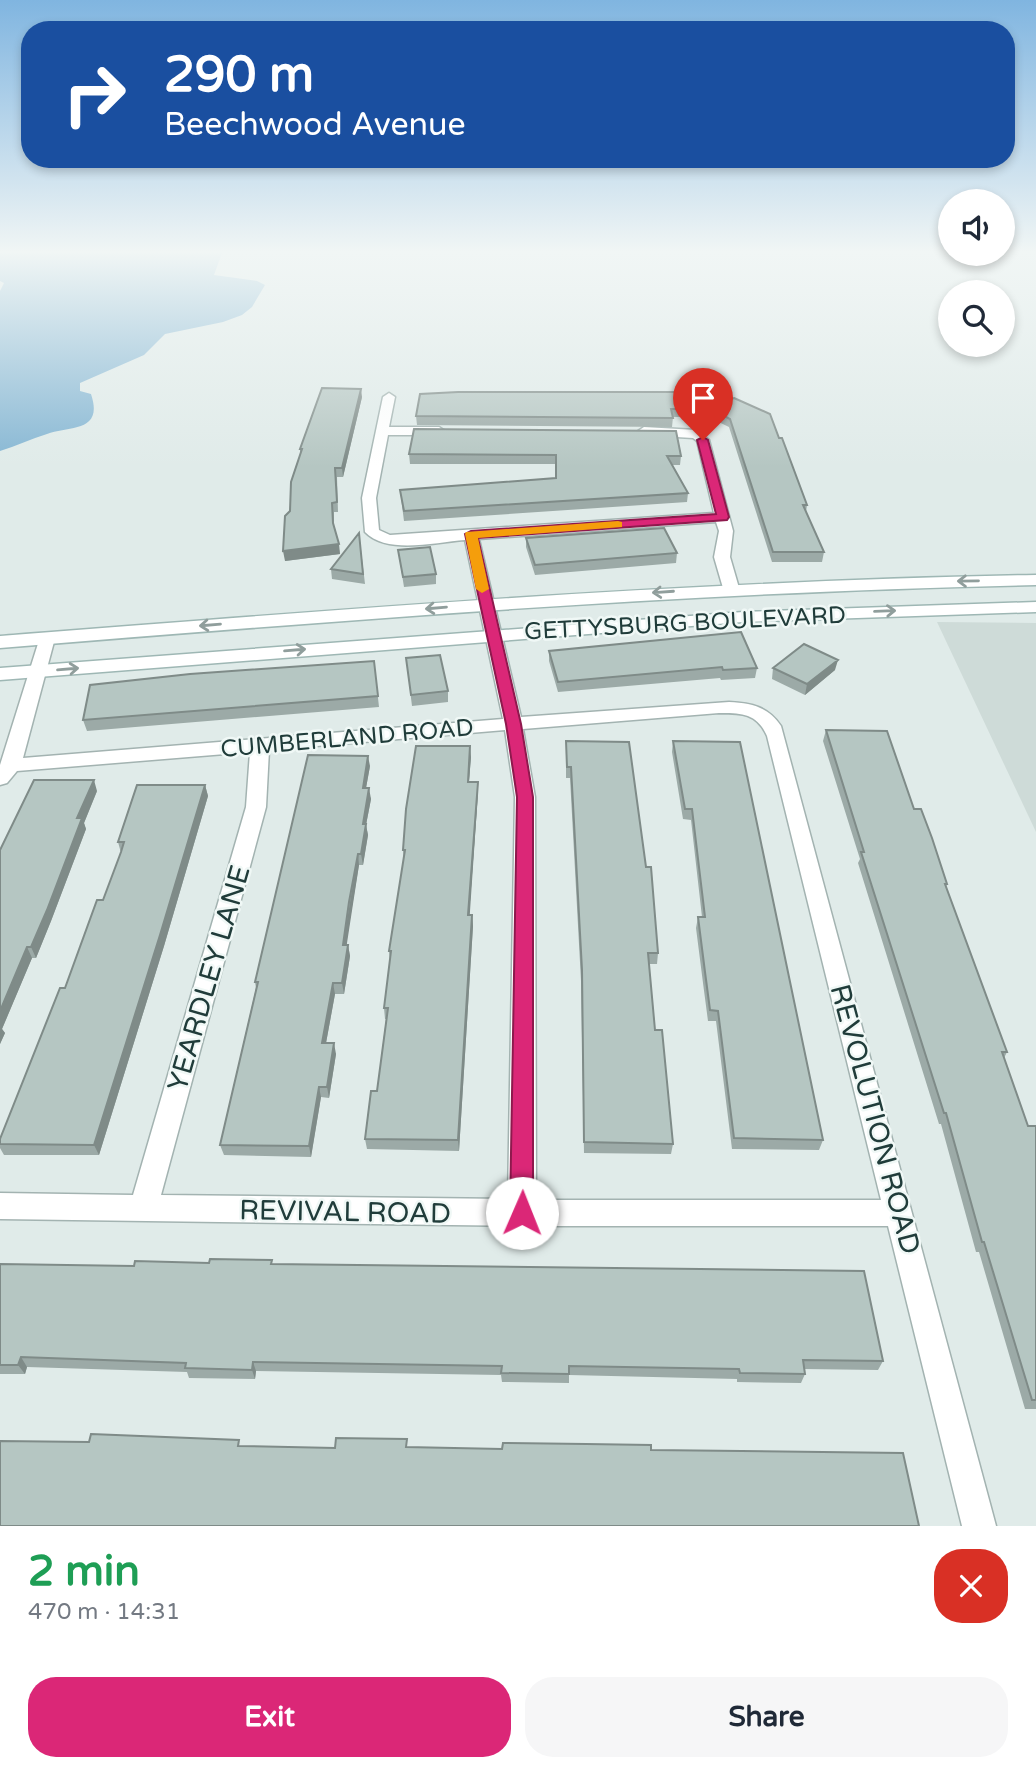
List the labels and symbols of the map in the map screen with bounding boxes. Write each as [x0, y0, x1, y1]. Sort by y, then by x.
pin [673, 368, 733, 440]
one-way arrow [957, 574, 980, 588]
one-way arrow [652, 586, 675, 599]
street label: GETTYSBURG BOULEVARD [523, 601, 847, 646]
one-way arrow [426, 602, 448, 615]
one-way arrow [873, 604, 896, 618]
one-way arrow [198, 619, 221, 632]
one-way arrow [283, 643, 306, 656]
one-way arrow [56, 662, 79, 675]
street label: CUMBERLAND ROAD [219, 713, 475, 764]
street label: YEARDLEY LANE [160, 861, 257, 1095]
street label: REVOLUTION ROAD [823, 981, 927, 1258]
position arrow [485, 1176, 559, 1250]
street label: REVIVAL ROAD [239, 1193, 451, 1231]

